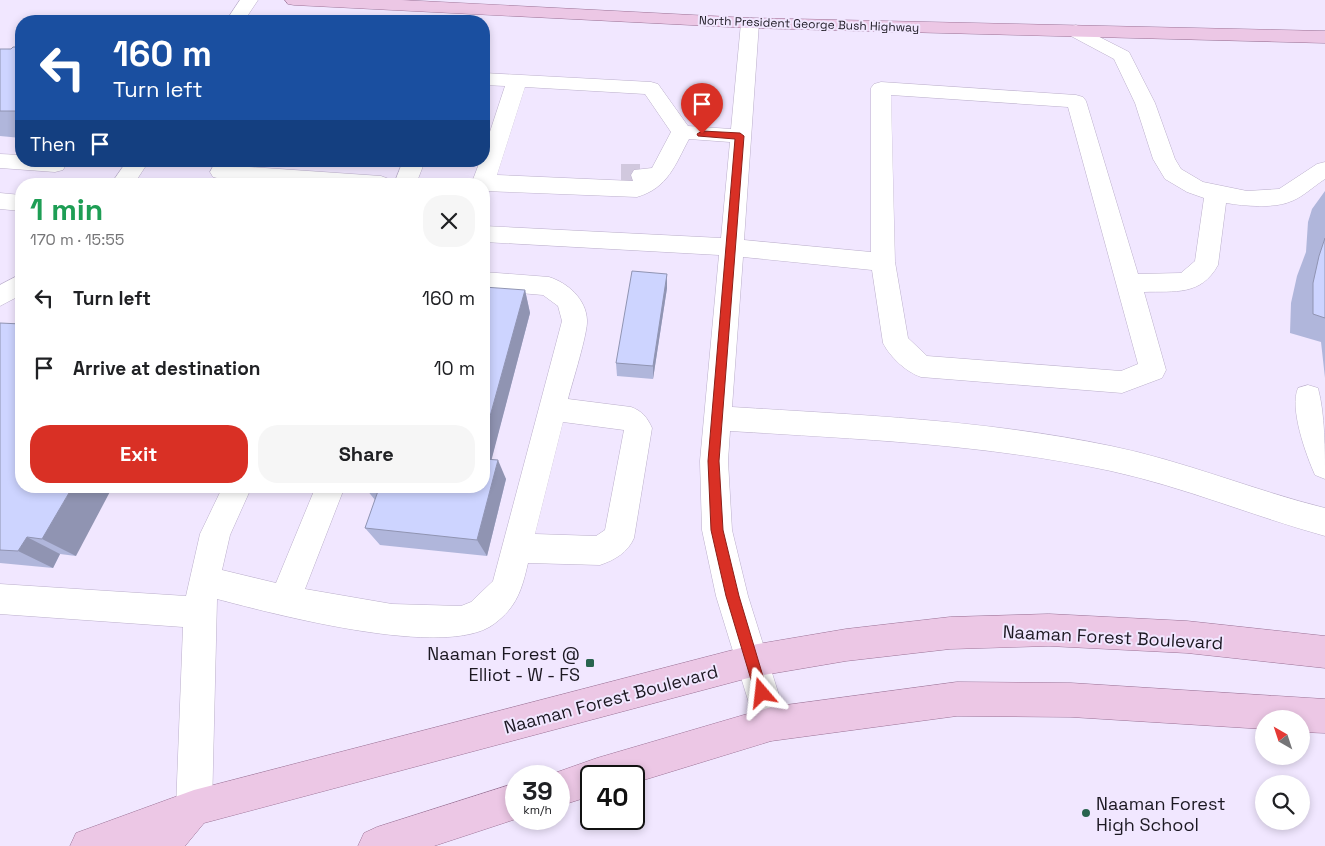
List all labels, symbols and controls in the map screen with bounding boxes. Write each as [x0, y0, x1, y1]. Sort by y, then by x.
street label: North President George Bush Highway [699, 12, 919, 36]
text: 160 m [113, 32, 212, 76]
icon: left [30, 35, 95, 100]
text: Turn left [113, 75, 203, 103]
pin [681, 83, 723, 134]
icon: arrive [688, 90, 716, 118]
icon: arrive [86, 130, 114, 158]
text: Then [30, 132, 76, 157]
text: 1 min [30, 190, 103, 229]
button: close [423, 195, 475, 247]
text: 170 m · 15:55 [30, 229, 124, 250]
icon: left [30, 284, 58, 312]
text: Turn left [73, 286, 151, 311]
text: 160 m [422, 286, 475, 311]
icon: arrive [30, 354, 58, 382]
text: Arrive at destination [73, 356, 261, 381]
text: 10 m [434, 356, 475, 381]
button: Exit [30, 425, 248, 483]
button: Share [258, 425, 475, 483]
street label: Naaman Forest Boulevard [1002, 620, 1224, 654]
place label: Naaman Forest @ Elliot - W - FS [427, 642, 580, 686]
marker: Naaman Forest @ Elliot - W - FS [584, 657, 596, 669]
street label: Naaman Forest Boulevard [501, 659, 721, 739]
position arrow [735, 666, 787, 718]
north arrow [1255, 710, 1310, 765]
map controls [1255, 710, 1310, 830]
speed limit sign: 40 [580, 765, 645, 830]
text: 39 [522, 775, 553, 807]
button: search [1255, 775, 1310, 830]
place label: Naaman Forest High School [1096, 792, 1226, 836]
text: km/h [523, 802, 552, 818]
marker: Naaman Forest High School [1080, 807, 1092, 819]

